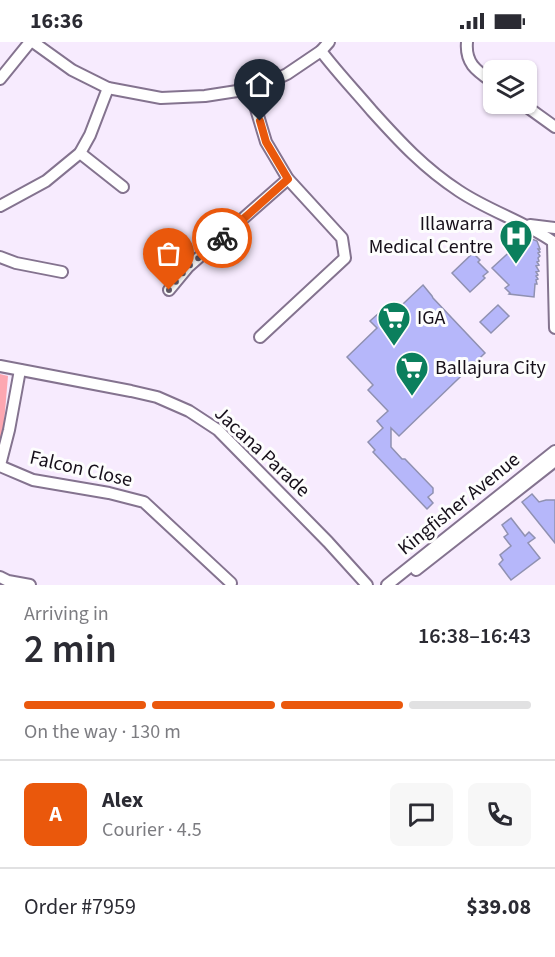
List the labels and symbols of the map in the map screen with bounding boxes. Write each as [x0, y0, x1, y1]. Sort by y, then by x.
pin [234, 59, 285, 121]
courier [192, 208, 252, 268]
place label: Illawarra Medical Centre [369, 210, 493, 261]
hospital icon: Illawarra Medical Centre [498, 218, 534, 265]
pin [143, 228, 194, 290]
supermarket icon: IGA [376, 300, 412, 347]
place label: IGA [417, 304, 446, 332]
supermarket icon: Ballajura City [394, 350, 430, 397]
place label: Ballajura City [435, 354, 547, 382]
street label: Jacana Parade [208, 400, 316, 504]
street label: Falcon Close [27, 444, 135, 494]
street label: Kingfisher Avenue [392, 446, 526, 562]

